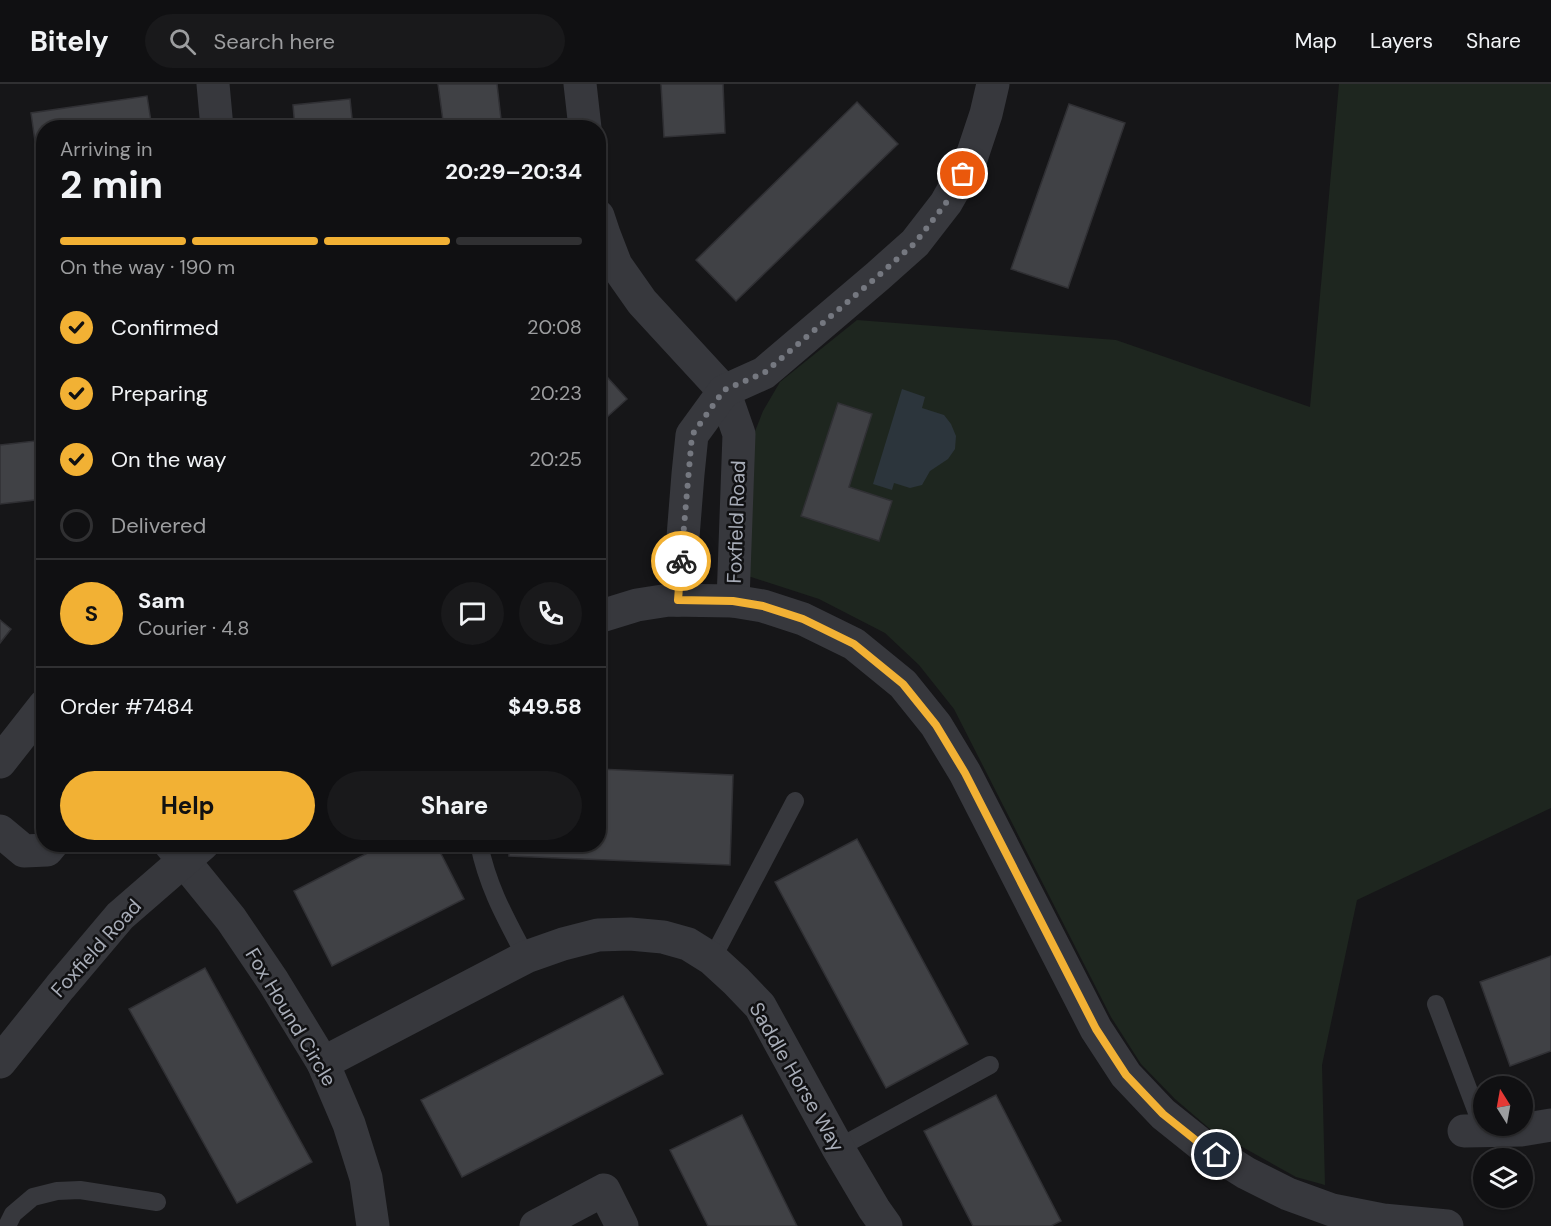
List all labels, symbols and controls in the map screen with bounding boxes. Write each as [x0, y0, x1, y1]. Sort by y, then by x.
search box [145, 14, 565, 68]
text: Bitely [30, 23, 109, 60]
icon: search [166, 25, 199, 58]
text: Search here [214, 27, 335, 56]
text: Map [1295, 27, 1337, 55]
text: Layers [1370, 27, 1433, 55]
text: Share [1466, 27, 1521, 55]
text: Arriving in [60, 136, 152, 162]
pin [937, 148, 988, 199]
text: 20:29–20:34 [445, 157, 582, 186]
icon: bag [946, 157, 979, 190]
text: 2 min [60, 159, 163, 210]
text: On the way · 190 m [60, 254, 235, 280]
icon: check [60, 311, 93, 344]
text: Confirmed [111, 313, 219, 342]
text: 20:08 [527, 314, 582, 340]
icon: check [60, 377, 93, 410]
text: Preparing [111, 379, 208, 408]
text: 20:23 [530, 380, 582, 406]
icon: check [60, 443, 93, 476]
text: On the way [111, 445, 226, 474]
text: 20:25 [529, 446, 582, 472]
street label: Foxfield Road [721, 460, 751, 584]
text: Delivered [111, 511, 206, 540]
courier [651, 531, 711, 591]
icon: bike [665, 545, 698, 578]
button: chat [441, 582, 504, 645]
button: phone [519, 582, 582, 645]
text: Sam [138, 586, 185, 615]
text: S [85, 599, 98, 628]
text: Courier · 4.8 [138, 615, 249, 641]
text: Order #7484 [60, 692, 193, 721]
text: $49.58 [508, 692, 582, 721]
button: Help [60, 771, 315, 840]
button: Share [327, 771, 582, 840]
street label: Foxfield Road [45, 894, 147, 1002]
street label: Fox Hound Circle [240, 943, 342, 1091]
street label: Saddle Horse Way [744, 998, 850, 1156]
north arrow [1473, 1076, 1533, 1136]
map controls [1473, 1076, 1533, 1208]
pin [1191, 1129, 1242, 1180]
icon: home [1200, 1138, 1233, 1171]
button: layers [1473, 1148, 1533, 1208]

